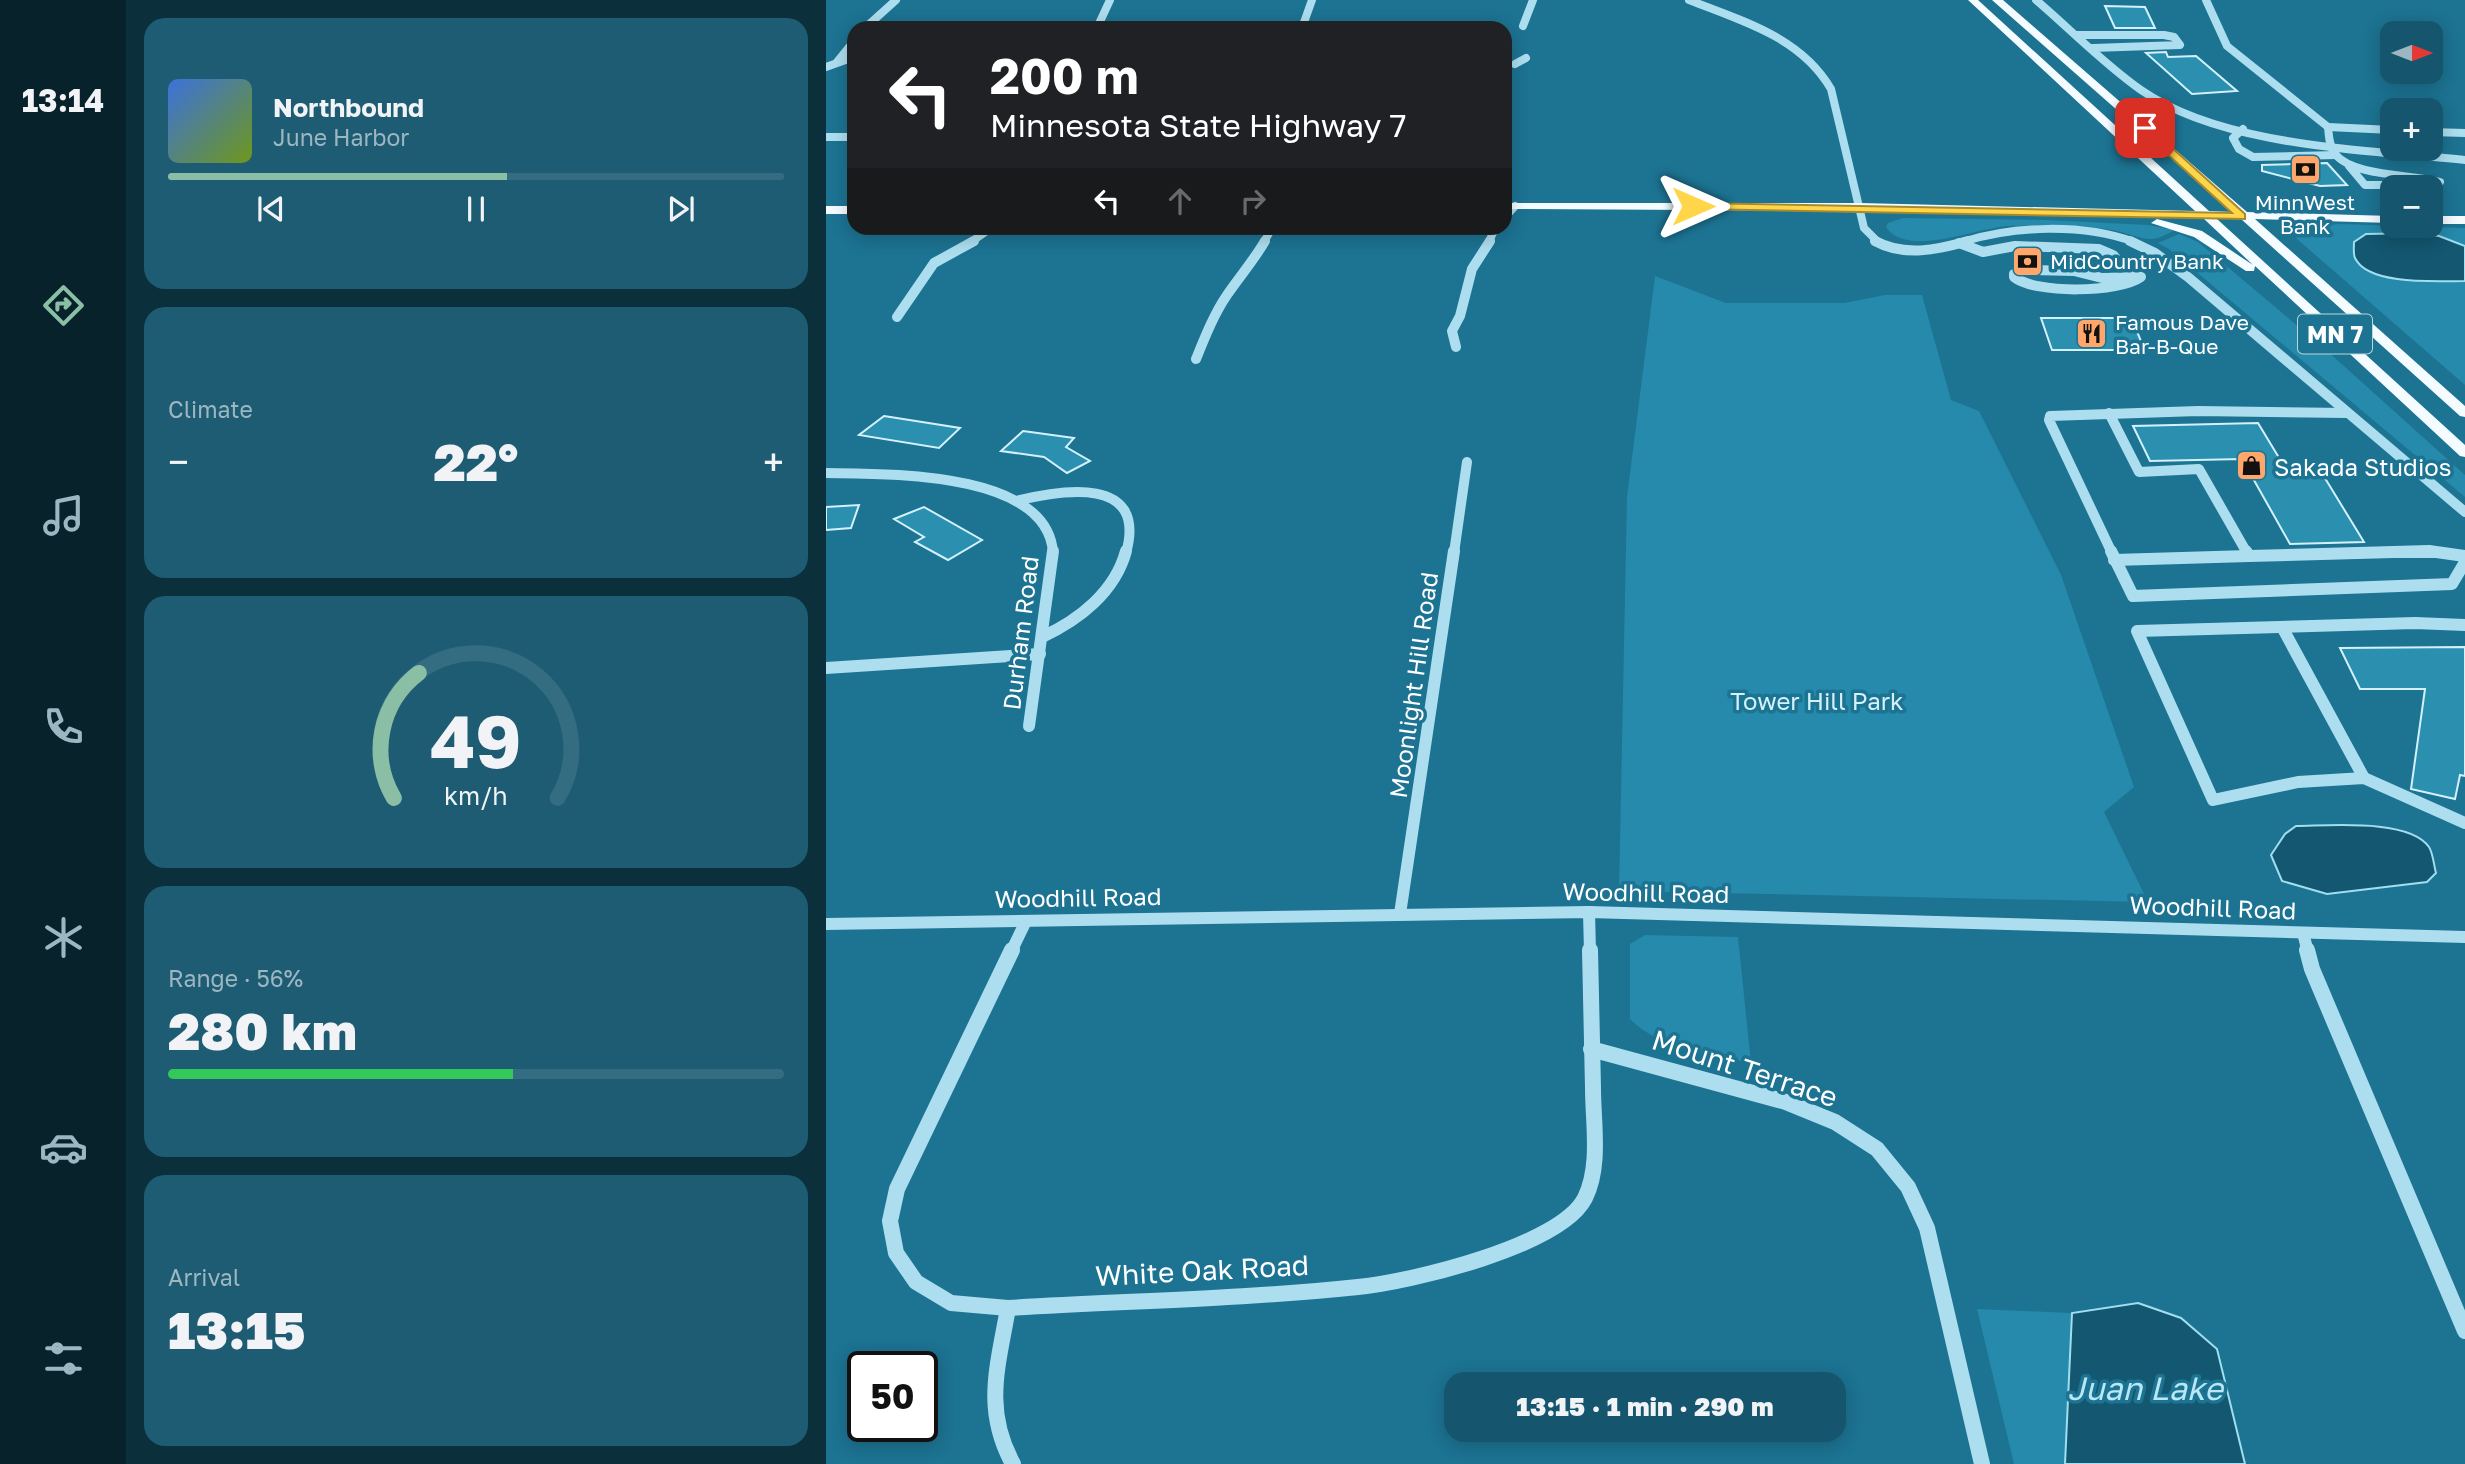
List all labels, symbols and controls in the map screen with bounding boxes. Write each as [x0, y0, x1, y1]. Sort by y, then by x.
north arrow [2380, 21, 2443, 84]
map controls [2380, 21, 2443, 238]
text: 200 m [990, 46, 1139, 105]
icon: left [875, 49, 966, 140]
text: 13:14 [22, 81, 104, 119]
text: Northbound [273, 92, 424, 123]
pin [2115, 98, 2175, 158]
button: + [2380, 98, 2443, 161]
text: Minnesota State Highway 7 [990, 106, 1406, 144]
icon: arrive [2126, 109, 2164, 147]
text: June Harbor [273, 123, 409, 151]
bank icon: MinnWest Bank [2288, 153, 2322, 187]
position arrow [1656, 169, 1730, 243]
button: − [2380, 175, 2443, 238]
icon: left [1088, 182, 1126, 220]
icon: ahead [1161, 182, 1199, 220]
icon: right [1234, 182, 1272, 220]
place label: MinnWest Bank [2255, 189, 2355, 239]
icon: previous [252, 190, 290, 228]
icon: pause [457, 190, 495, 228]
icon: next [662, 190, 700, 228]
bank icon: MidCountry Bank [2010, 244, 2044, 278]
place label: MidCountry Bank [2050, 248, 2224, 274]
icon: directions [39, 281, 88, 330]
place label: Famous Dave Bar-B-Que [2115, 309, 2249, 359]
road number: MN 7 [2298, 314, 2372, 354]
restaurant icon: Famous Dave Bar-B-Que [2075, 317, 2109, 351]
text: Climate [168, 395, 253, 423]
text: 22° [434, 430, 518, 492]
text: − [168, 439, 189, 484]
text: + [763, 439, 784, 484]
shop icon: Sakada Studios [2234, 449, 2268, 483]
place label: Sakada Studios [2274, 452, 2451, 481]
icon: music [39, 491, 88, 540]
street label: Durham Road [996, 554, 1044, 712]
street label: Moonlight Hill Road [1383, 570, 1443, 800]
park label: Tower Hill Park [1730, 686, 1904, 715]
text: 49 [430, 697, 522, 784]
icon: phone [39, 702, 88, 751]
text: km/h [444, 780, 508, 811]
street label: Woodhill Road [1562, 876, 1730, 908]
street label: Woodhill Road [994, 881, 1162, 913]
street label: Woodhill Road [2129, 890, 2297, 924]
icon: climate [39, 913, 88, 962]
text: Range · 56% [168, 964, 303, 992]
text: 280 km [168, 999, 357, 1061]
street label: Mount Terrace [1648, 1022, 1842, 1114]
icon: car [39, 1123, 88, 1172]
street label: White Oak Road [1094, 1248, 1310, 1292]
text: Arrival [168, 1263, 240, 1291]
text: 13:15 [168, 1298, 306, 1360]
icon: filters [39, 1334, 88, 1383]
speed limit sign: 50 [847, 1351, 938, 1442]
water label: Juan Lake [2067, 1369, 2225, 1407]
text: 13:15 · 1 min · 290 m [1516, 1391, 1774, 1422]

